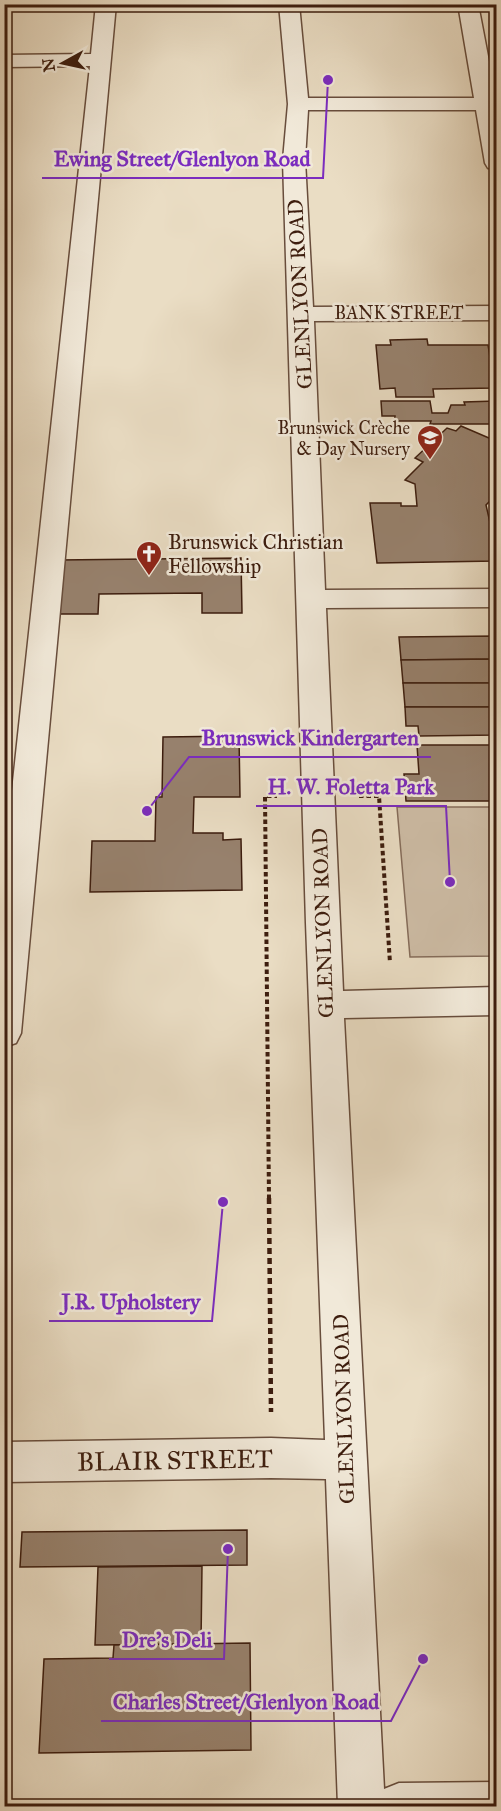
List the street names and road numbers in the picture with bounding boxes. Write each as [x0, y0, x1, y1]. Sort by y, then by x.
street label: GLENLYON ROAD [282, 198, 318, 390]
street label: BANK STREET [334, 302, 464, 324]
street label: GLENLYON ROAD [307, 827, 339, 1019]
street label: GLENLYON ROAD [328, 1313, 360, 1505]
street label: BLAIR STREET [77, 1442, 273, 1478]

